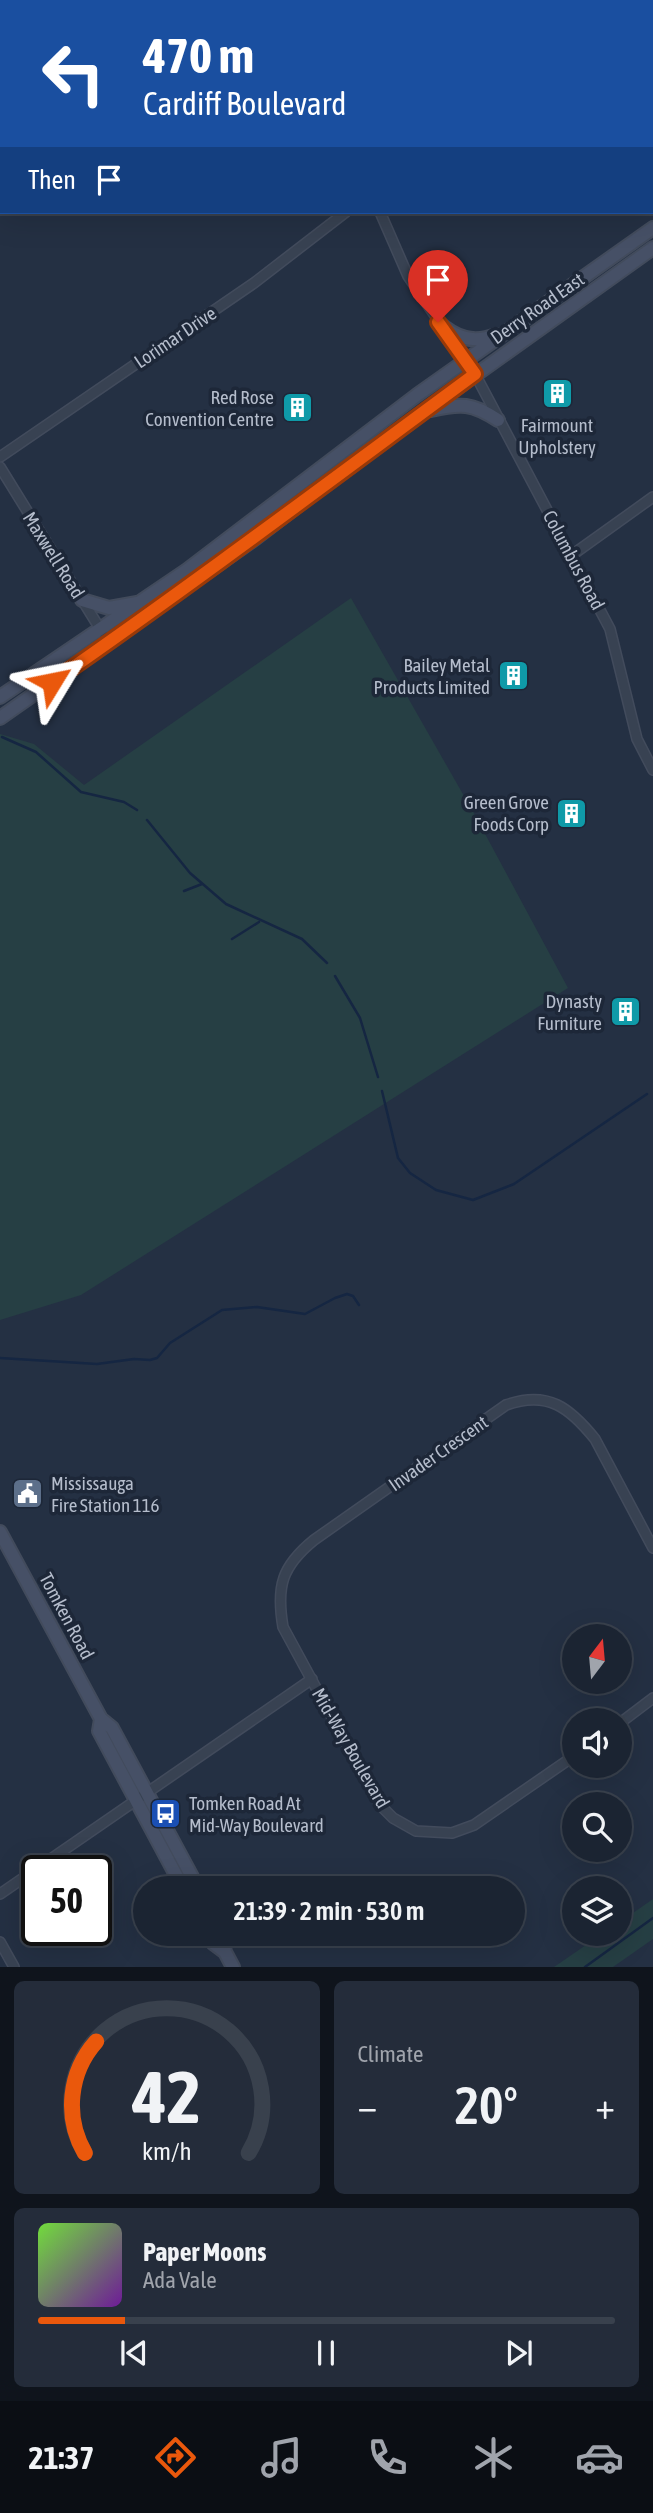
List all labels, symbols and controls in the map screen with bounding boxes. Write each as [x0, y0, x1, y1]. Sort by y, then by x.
text: 470 m [143, 27, 254, 83]
icon: left [28, 28, 119, 119]
text: Cardiff Boulevard [143, 85, 346, 122]
icon: arrive [90, 161, 128, 199]
text: Then [28, 165, 76, 195]
pin [408, 250, 468, 322]
icon: arrive [419, 261, 457, 299]
street label: Derry Road East [486, 268, 588, 348]
street label: Lorimar Drive [130, 302, 220, 372]
building icon: Fairmount Upholstery [540, 377, 574, 411]
place label: Red Rose Convention Centre [145, 386, 274, 430]
building icon: Red Rose Convention Centre [280, 391, 314, 425]
place label: Fairmount Upholstery [518, 414, 596, 458]
street label: Columbus Road [539, 507, 609, 613]
street label: Maxwell Road [19, 508, 89, 602]
position arrow [15, 645, 89, 719]
place label: Bailey Metal Products Limited [374, 654, 490, 698]
building icon: Bailey Metal Products Limited [496, 659, 530, 693]
place label: Green Grove Foods Corp [464, 791, 549, 835]
building icon: Green Grove Foods Corp [555, 796, 589, 830]
place label: Dynasty Furniture [537, 990, 602, 1034]
building icon: Dynasty Furniture [608, 995, 642, 1029]
street label: Invader Crescent [384, 1411, 492, 1495]
place label: Mississauga Fire Station 116 [51, 1472, 160, 1516]
public building icon: Mississauga Fire Station 116 [11, 1477, 45, 1511]
street label: Tomken Road [35, 1569, 99, 1663]
north arrow [562, 1624, 632, 1694]
map controls [562, 1624, 632, 1946]
street label: Mid-Way Boulevard [308, 1684, 394, 1812]
button: sound [562, 1708, 632, 1778]
place label: Tomken Road At Mid-Way Boulevard [189, 1792, 324, 1836]
button: search [562, 1792, 632, 1862]
bus stop icon: Tomken Road At Mid-Way Boulevard [149, 1797, 183, 1831]
speed limit sign: 50 [21, 1855, 112, 1946]
button: layers [562, 1876, 632, 1946]
text: 21:39 · 2 min · 530 m [234, 1896, 424, 1926]
text: Climate [358, 2041, 423, 2067]
text: 42 [132, 2056, 201, 2139]
text: 20° [455, 2075, 518, 2135]
text: − [358, 2084, 377, 2127]
text: + [595, 2084, 615, 2127]
text: km/h [142, 2137, 192, 2165]
text: Paper Moons [143, 2237, 266, 2267]
text: Ada Vale [143, 2267, 217, 2293]
icon: previous [115, 2334, 153, 2372]
icon: pause [307, 2334, 345, 2372]
icon: next [500, 2334, 538, 2372]
icon: directions [151, 2433, 200, 2482]
icon: music [257, 2433, 306, 2482]
icon: phone [363, 2433, 412, 2482]
icon: climate [469, 2433, 518, 2482]
icon: car [575, 2433, 624, 2482]
text: 21:37 [29, 2439, 94, 2476]

